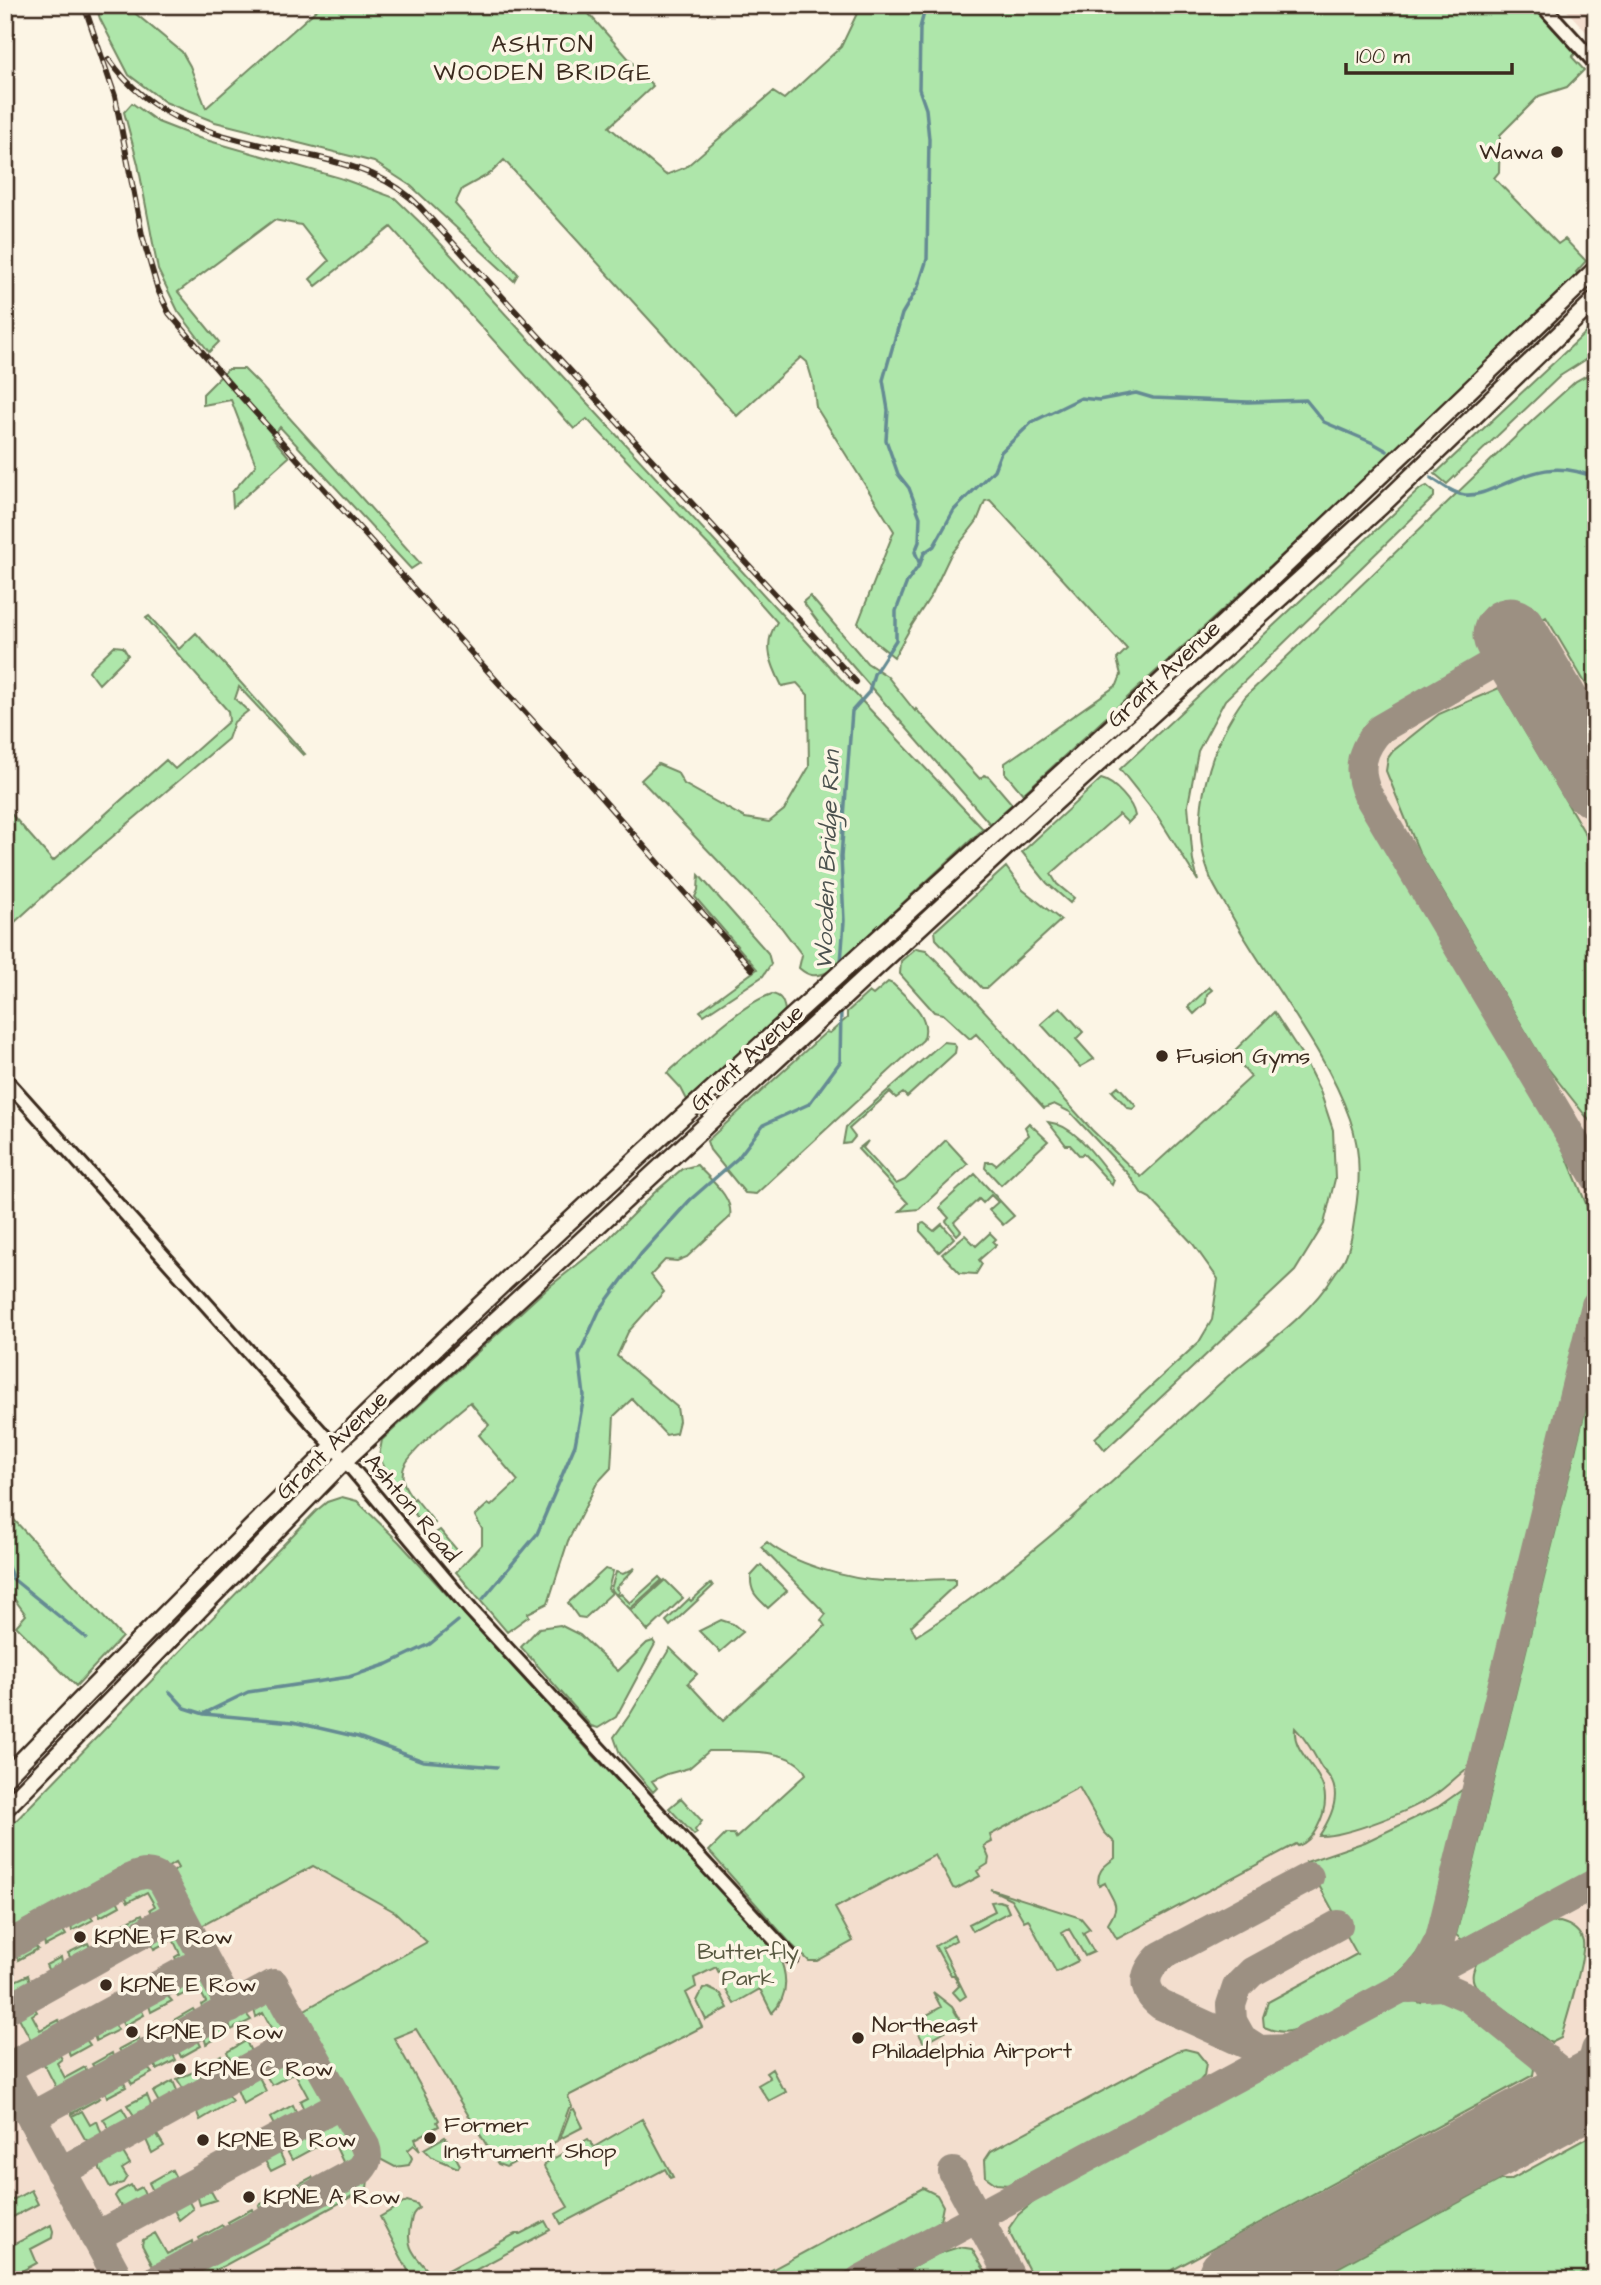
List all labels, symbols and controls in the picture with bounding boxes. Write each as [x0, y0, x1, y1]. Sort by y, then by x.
district label: ASHTON WOODEN BRIDGE [433, 28, 653, 90]
scale bar [1346, 32, 1512, 76]
text: 100 m [1356, 42, 1411, 71]
place label: Wawa [1479, 136, 1543, 168]
marker: Wawa [1549, 144, 1565, 160]
street label: Grant Avenue [1100, 613, 1228, 735]
water label: Wooden Bridge Run [807, 748, 850, 970]
street label: Grant Avenue [683, 997, 811, 1119]
place label: Fusion Gyms [1176, 1040, 1310, 1073]
marker: Fusion Gyms [1154, 1048, 1170, 1064]
street label: Grant Avenue [269, 1383, 395, 1507]
street label: Ashton Road [357, 1447, 467, 1570]
place label: KPNE F Row [94, 1921, 233, 1953]
marker: KPNE F Row [72, 1929, 88, 1945]
park label: Butterfly Park [697, 1936, 799, 1994]
place label: KPNE E Row [120, 1969, 257, 2001]
marker: KPNE E Row [98, 1977, 114, 1993]
place label: Northeast Philadelphia Airport [872, 2009, 1073, 2067]
place label: KPNE D Row [146, 2016, 284, 2048]
marker: KPNE D Row [124, 2024, 140, 2040]
marker: Northeast Philadelphia Airport [850, 2030, 866, 2046]
place label: KPNE C Row [194, 2053, 333, 2085]
marker: KPNE C Row [172, 2061, 188, 2077]
place label: Former Instrument Shop [444, 2109, 617, 2167]
place label: KPNE B Row [217, 2124, 356, 2156]
marker: Former Instrument Shop [422, 2130, 438, 2146]
marker: KPNE B Row [195, 2132, 211, 2148]
place label: KPNE A Row [263, 2181, 401, 2213]
marker: KPNE A Row [241, 2189, 257, 2205]

